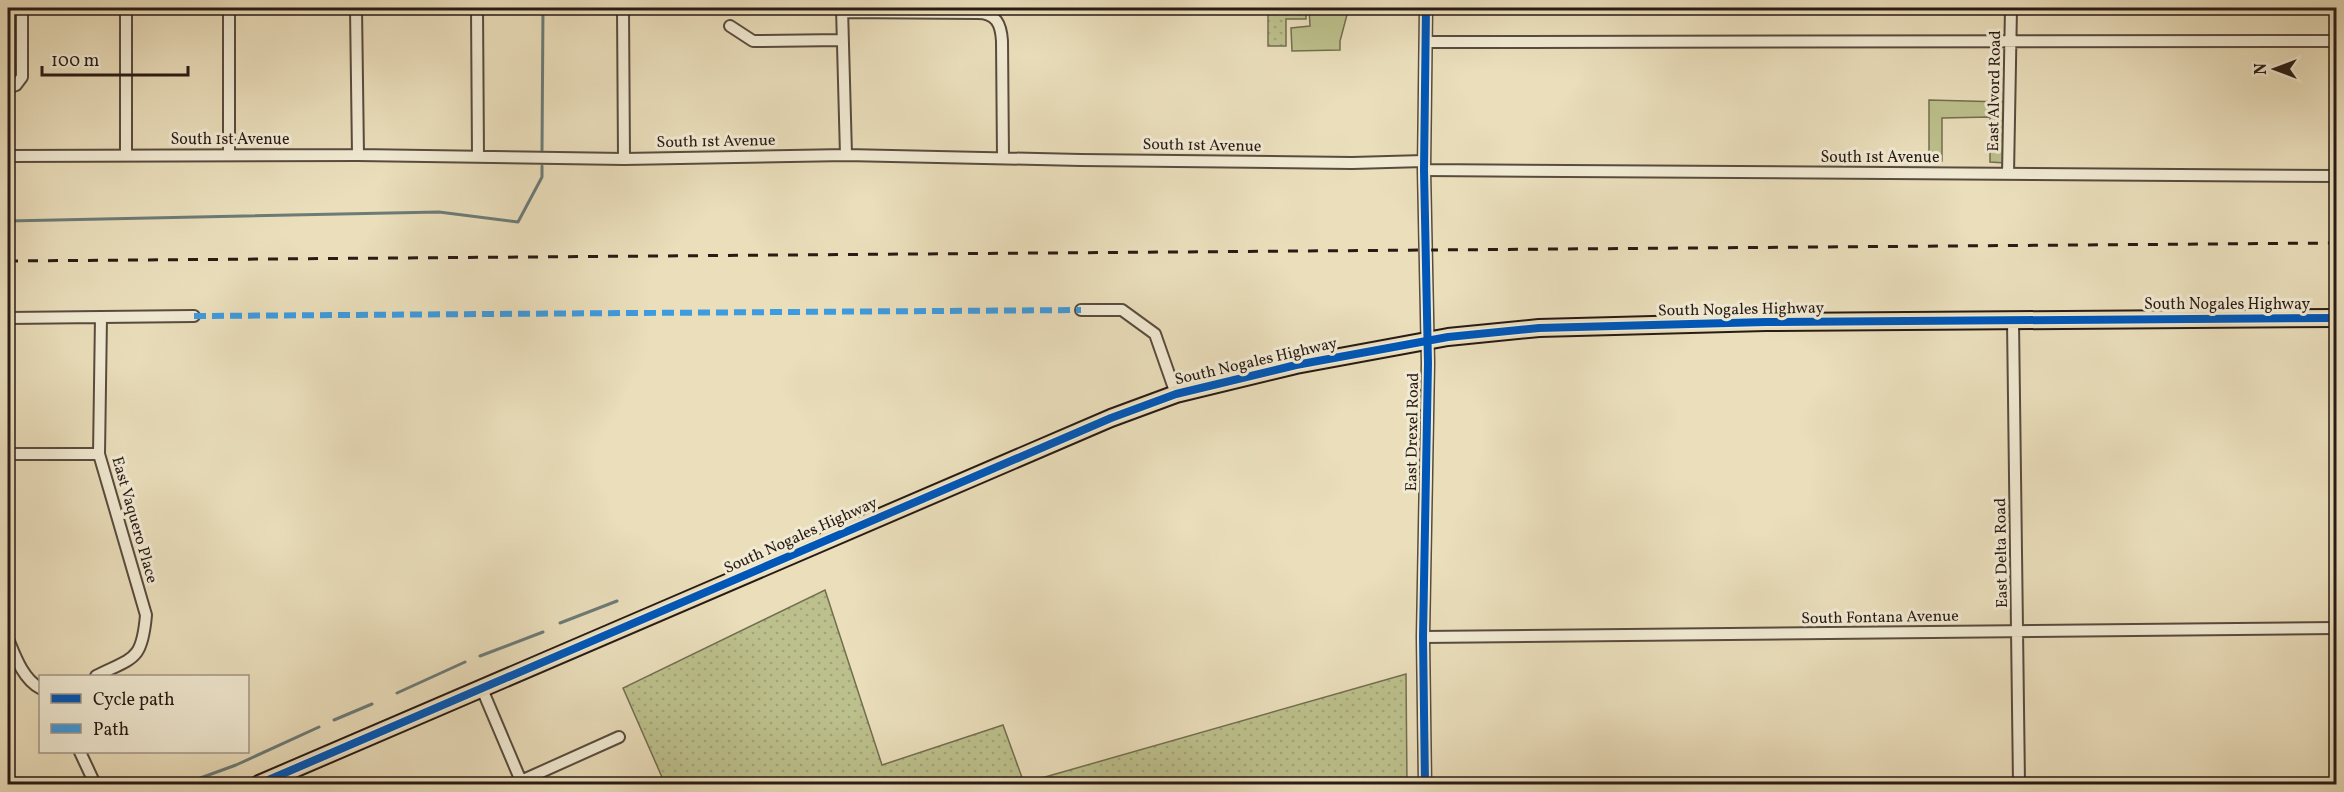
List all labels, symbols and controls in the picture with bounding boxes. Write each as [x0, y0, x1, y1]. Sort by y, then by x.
street label: East Alvord Road [1983, 30, 2007, 152]
scale bar [42, 39, 188, 77]
north arrow [2245, 39, 2305, 99]
text: 100 m [51, 49, 100, 74]
text: N [2251, 63, 2273, 75]
street label: South 1st Avenue [171, 129, 289, 151]
street label: South 1st Avenue [656, 130, 776, 154]
street label: South 1st Avenue [1142, 134, 1262, 158]
street label: South 1st Avenue [1821, 147, 1939, 169]
street label: South Nogales Highway [2144, 294, 2310, 316]
street label: South Nogales Highway [1658, 298, 1825, 322]
street label: South Nogales Highway [1173, 333, 1340, 391]
street label: East Drexel Road [1401, 372, 1425, 492]
street label: East Vaquero Place [105, 454, 163, 586]
street label: South Nogales Highway [721, 492, 882, 580]
street label: East Delta Road [1990, 498, 2014, 608]
street label: South Fontana Avenue [1801, 606, 1959, 630]
legend [39, 675, 249, 753]
text: Cycle path [93, 688, 175, 713]
text: Path [93, 718, 129, 743]

